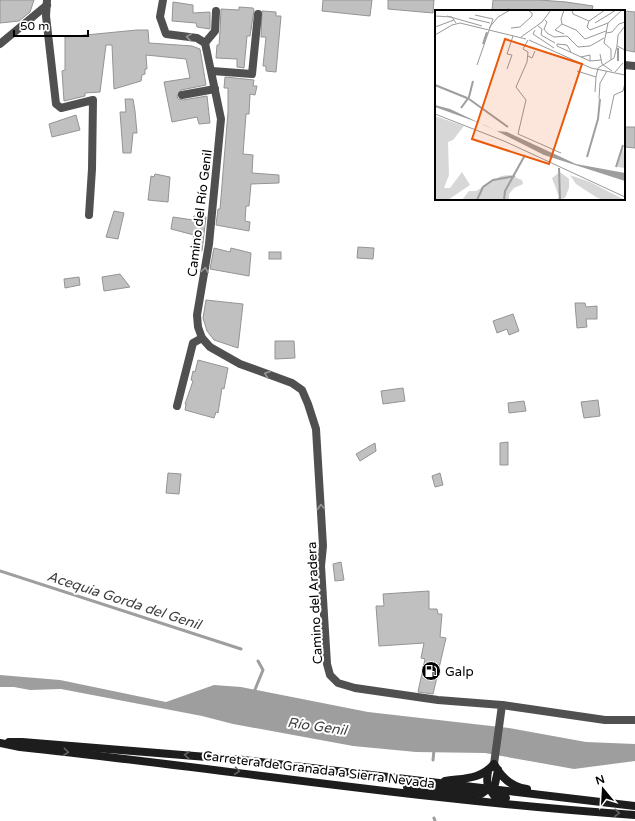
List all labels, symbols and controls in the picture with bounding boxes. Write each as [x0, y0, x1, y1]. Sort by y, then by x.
inset map [435, 10, 625, 200]
scale bar [14, 12, 88, 38]
text: 50 m [20, 19, 49, 33]
one-way arrow [186, 33, 192, 42]
street label: Camino del Río Genil [184, 148, 216, 278]
one-way arrow [200, 267, 209, 273]
one-way arrow [263, 371, 270, 379]
one-way arrow [316, 504, 325, 510]
street label: Camino del Aradera [304, 541, 326, 665]
water label: Acequia Gorda del Genil [45, 568, 204, 634]
fuel station icon: Galp [420, 660, 442, 682]
place label: Galp [445, 664, 474, 680]
water label: Río Genil [286, 714, 349, 739]
one-way arrow [63, 748, 69, 757]
street label: Carretera de Granada a Sierra Nevada [202, 748, 436, 792]
one-way arrow [184, 751, 190, 760]
one-way arrow [234, 767, 240, 776]
north arrow [583, 769, 623, 809]
text: N [594, 772, 606, 788]
one-way arrow [614, 809, 620, 818]

